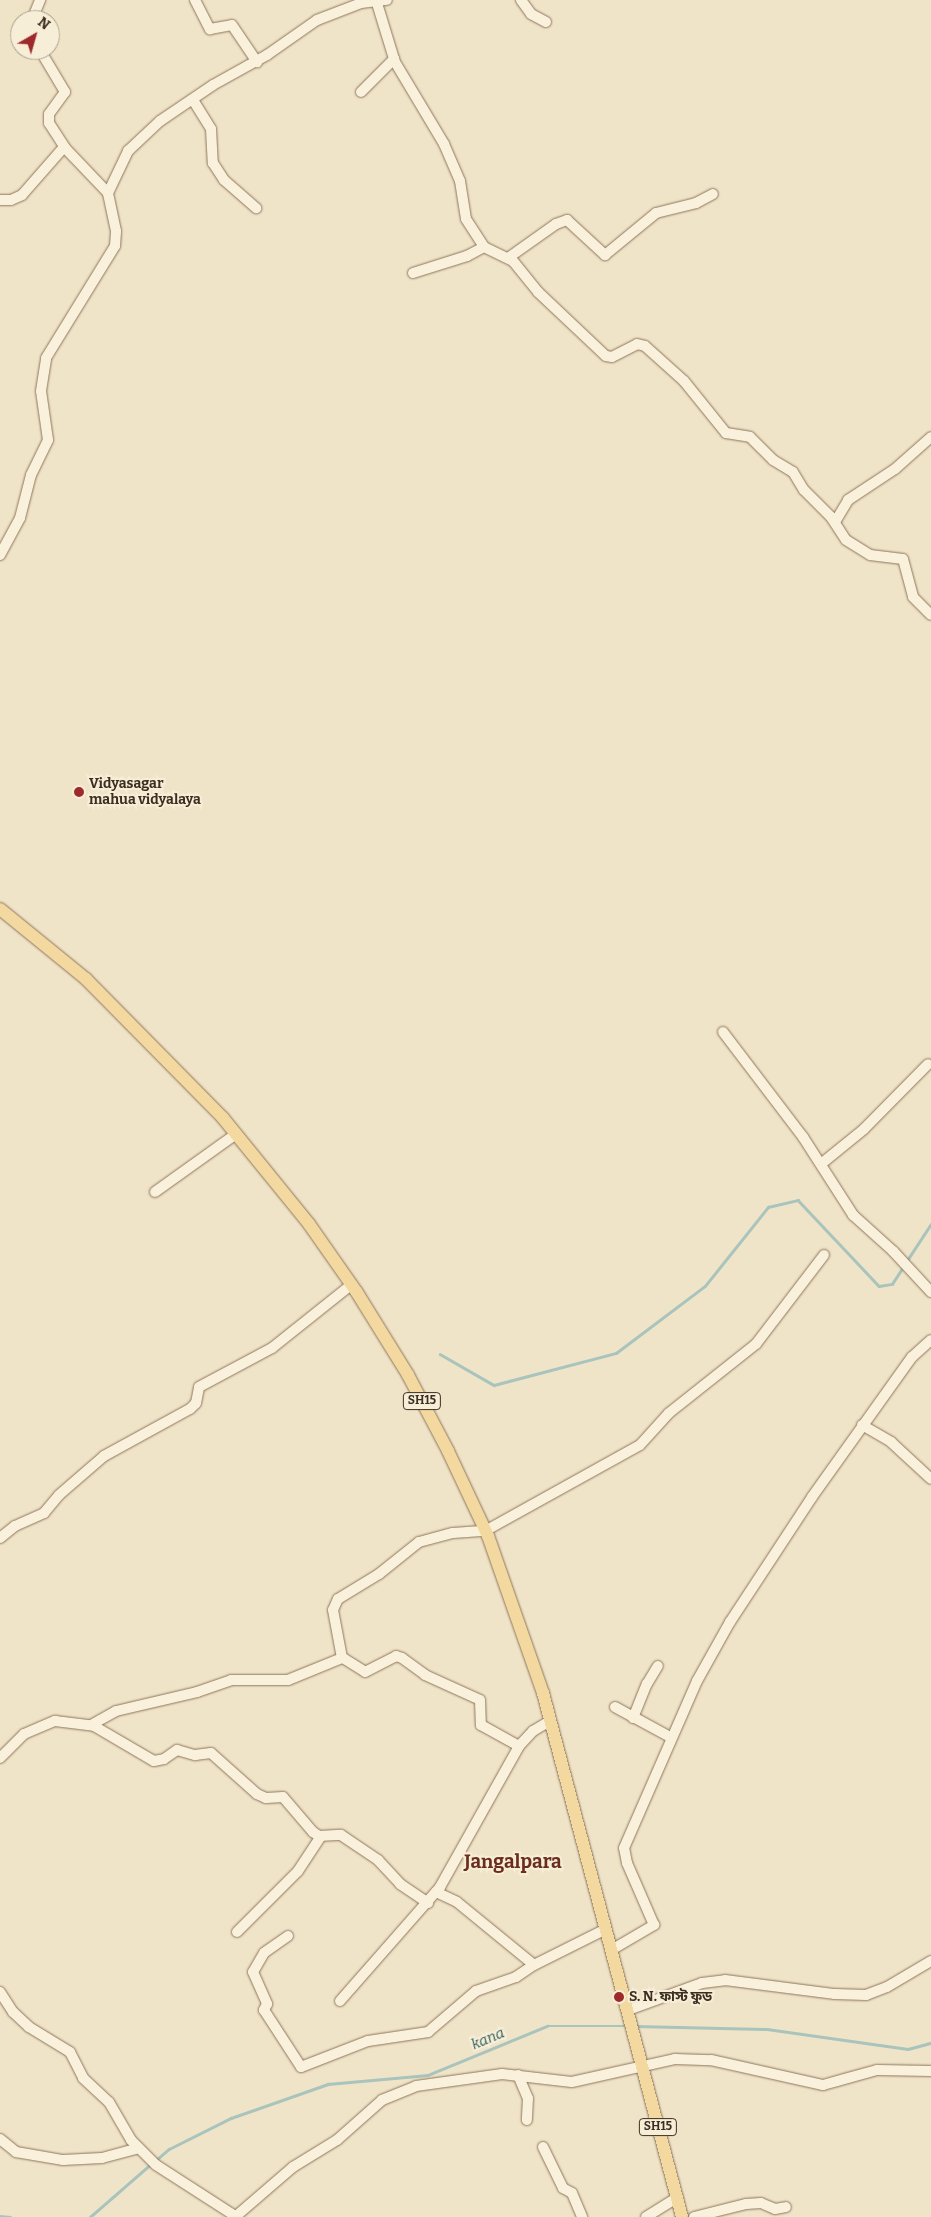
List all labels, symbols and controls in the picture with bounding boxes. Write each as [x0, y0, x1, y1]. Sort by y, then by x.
north arrow [10, 10, 60, 60]
text: N [34, 14, 53, 34]
place label: Vidyasagar mahua vidyalaya [89, 776, 201, 809]
marker: Vidyasagar mahua vidyalaya [73, 786, 85, 798]
road number: SH15 [402, 1392, 442, 1410]
district label: Jangalpara [464, 1851, 562, 1873]
place label: S. N. ফাস্ট ফুড [629, 1989, 712, 2005]
marker: S. N. ফাস্ট ফুড [613, 1991, 625, 2003]
water label: kana [469, 2024, 507, 2054]
road number: SH15 [638, 2118, 678, 2136]

